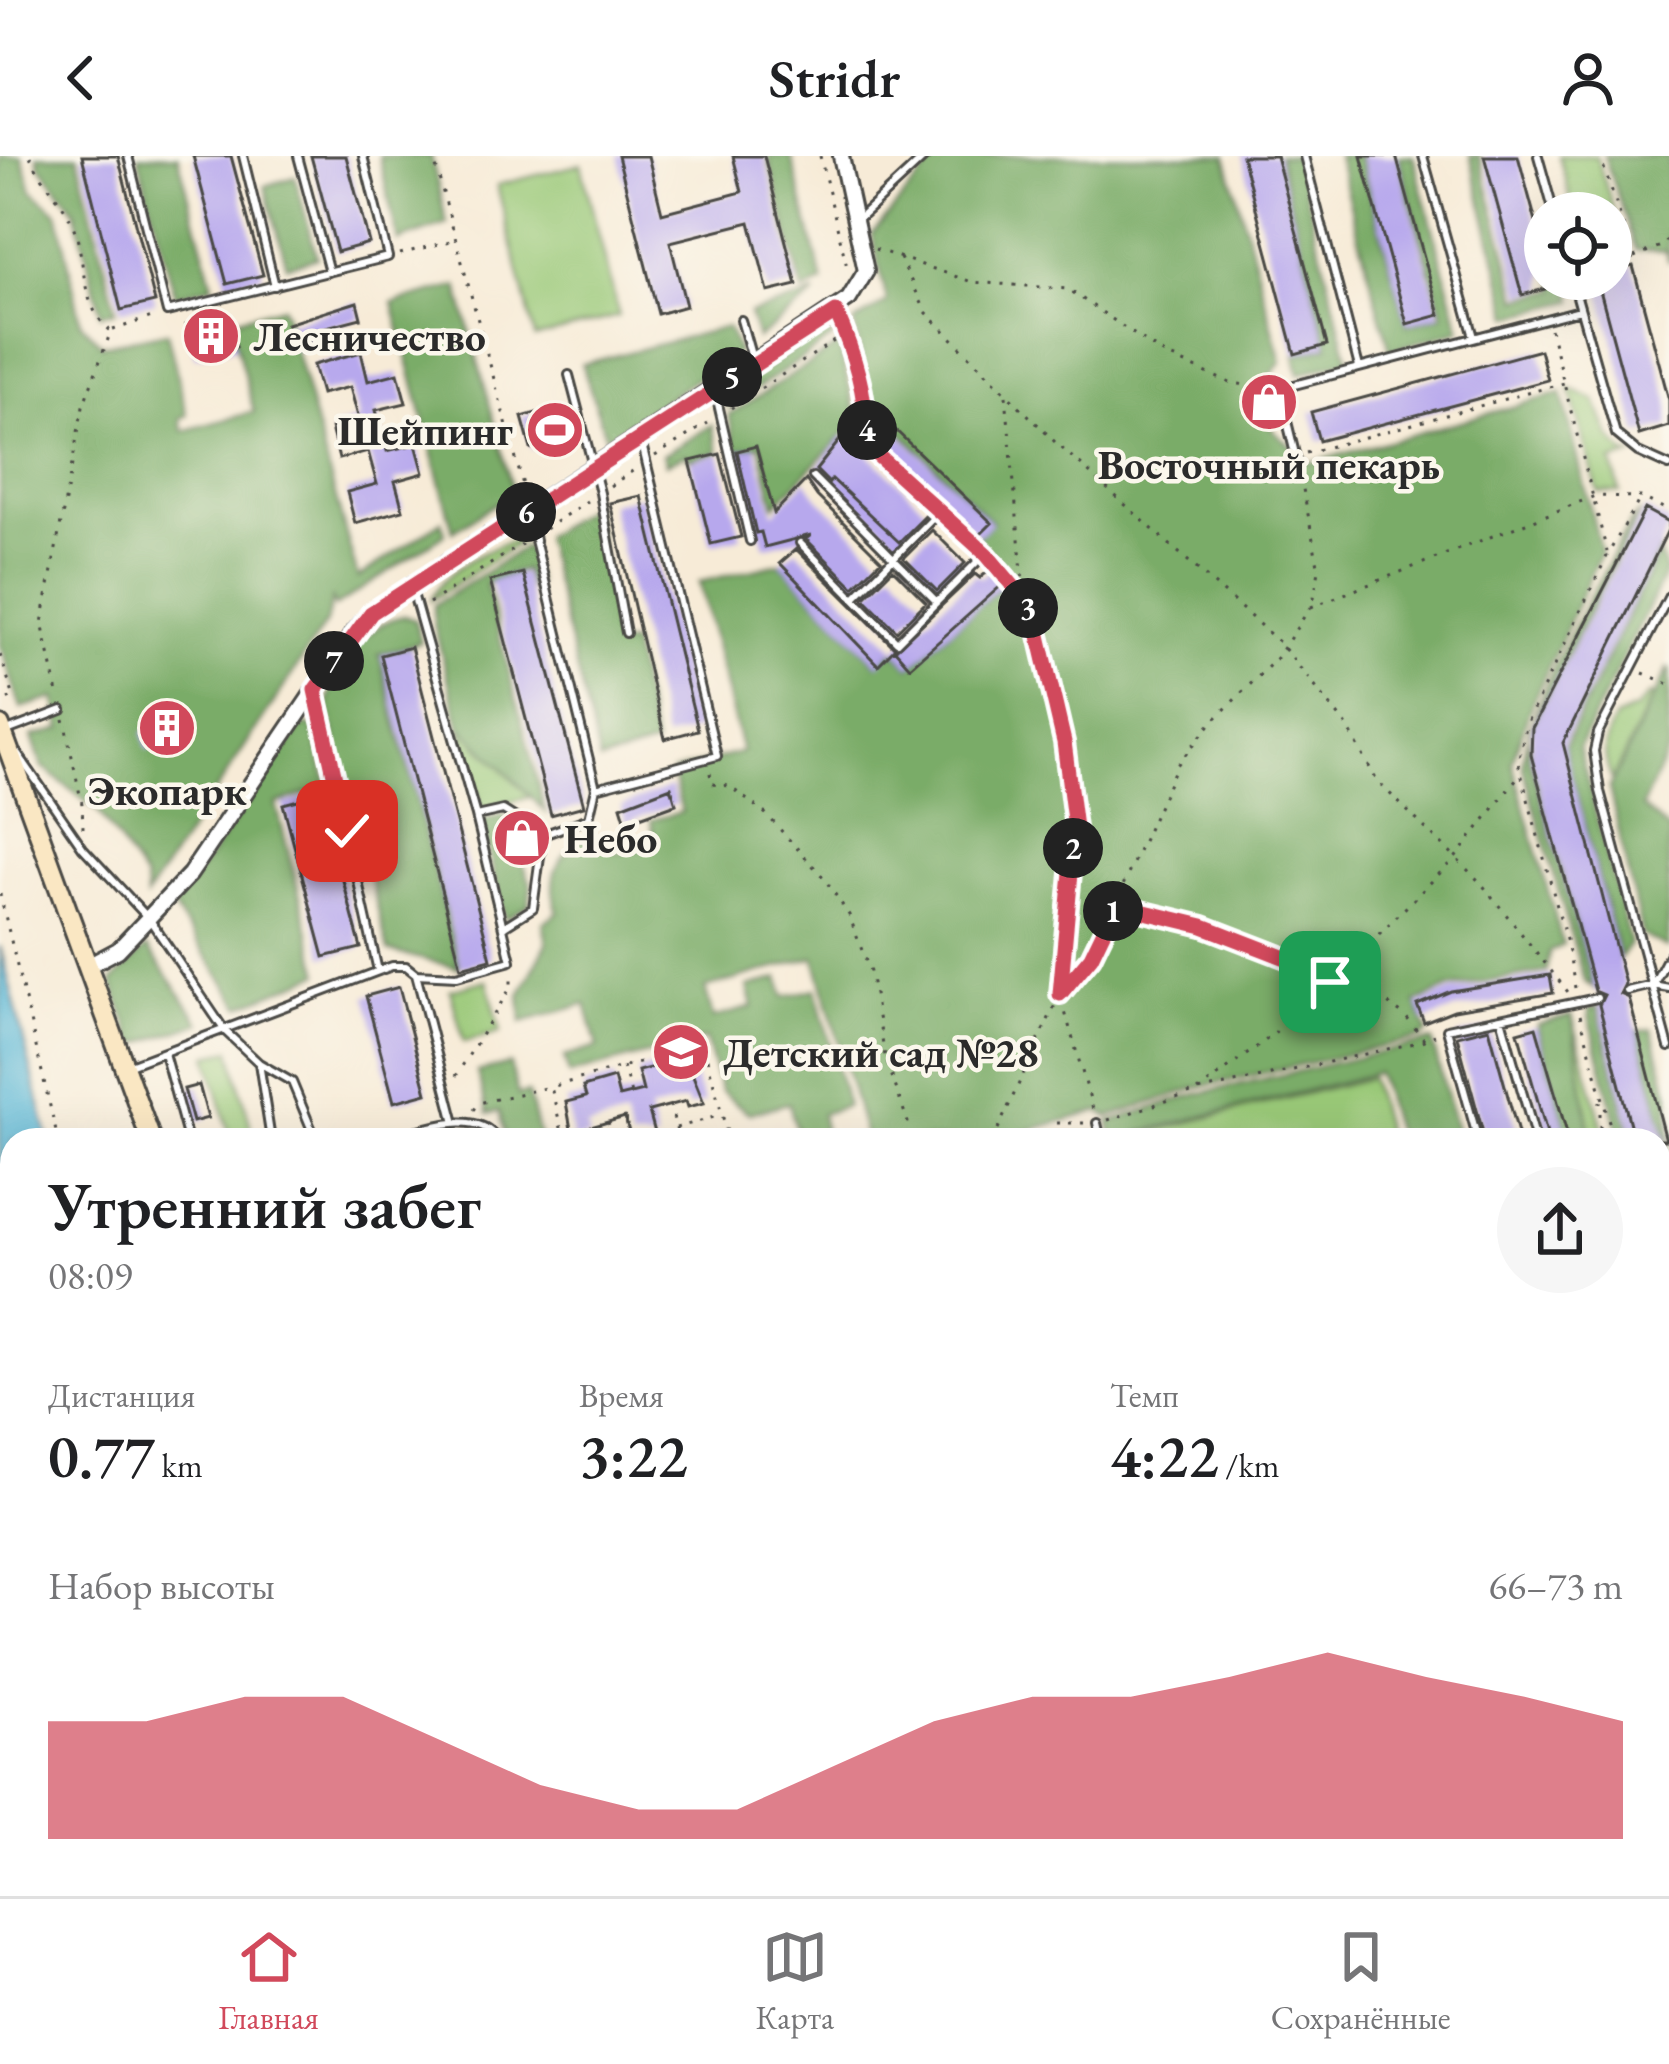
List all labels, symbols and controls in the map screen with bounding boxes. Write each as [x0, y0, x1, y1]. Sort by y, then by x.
text: Stridr [769, 43, 900, 113]
icon: back [48, 45, 114, 111]
icon: person [1555, 45, 1621, 111]
map controls [1524, 192, 1632, 300]
button: locate [1524, 192, 1632, 300]
building icon: Лесничество [180, 305, 242, 367]
place label: Лесничество [253, 309, 486, 364]
pin: 5 [702, 347, 762, 407]
text: 5 [723, 355, 741, 398]
shop icon: Восточный пекарь [1238, 371, 1300, 433]
sports icon: Шейпинг [524, 399, 586, 461]
pin: 4 [837, 400, 897, 460]
place label: Шейпинг [337, 403, 513, 458]
text: 4 [858, 408, 876, 451]
place label: Восточный пекарь [1098, 437, 1440, 492]
pin: 6 [496, 482, 556, 542]
text: 6 [517, 490, 535, 533]
pin: 3 [998, 578, 1058, 638]
text: 3 [1019, 586, 1037, 629]
pin: 7 [304, 631, 364, 691]
text: 7 [325, 639, 343, 682]
building icon: Экопарк [136, 697, 198, 759]
place label: Экопарк [87, 763, 248, 818]
pin [296, 780, 398, 882]
icon: check [314, 798, 380, 864]
shop icon: Небо [491, 807, 553, 869]
place label: Небо [564, 811, 657, 866]
pin: 2 [1043, 818, 1103, 878]
text: 2 [1064, 826, 1082, 869]
pin: 1 [1083, 881, 1143, 941]
text: 1 [1104, 889, 1122, 932]
pin [1279, 931, 1381, 1033]
icon: arrive [1297, 949, 1363, 1015]
school or university icon: Детский сад №28 [650, 1021, 712, 1083]
place label: Детский сад №28 [723, 1025, 1039, 1080]
text: Утренний забег [48, 1162, 481, 1248]
button: share [1497, 1167, 1623, 1293]
text: 08:09 [48, 1250, 133, 1301]
text: Дистанция [48, 1374, 195, 1417]
text: Время [579, 1374, 664, 1417]
text: Темп [1110, 1374, 1179, 1417]
text: 0.77 [48, 1417, 155, 1495]
text: 3:22 [579, 1417, 688, 1495]
text: 4:22 [1110, 1417, 1219, 1495]
text: km [155, 1444, 203, 1487]
text: /km [1219, 1444, 1280, 1487]
text: Набор высоты [48, 1560, 275, 1611]
text: 66–73 m [1489, 1560, 1623, 1611]
tab: Главная [218, 1924, 319, 2039]
tab: Карта [755, 1924, 834, 2039]
tab: Сохранённые [1271, 1924, 1451, 2039]

